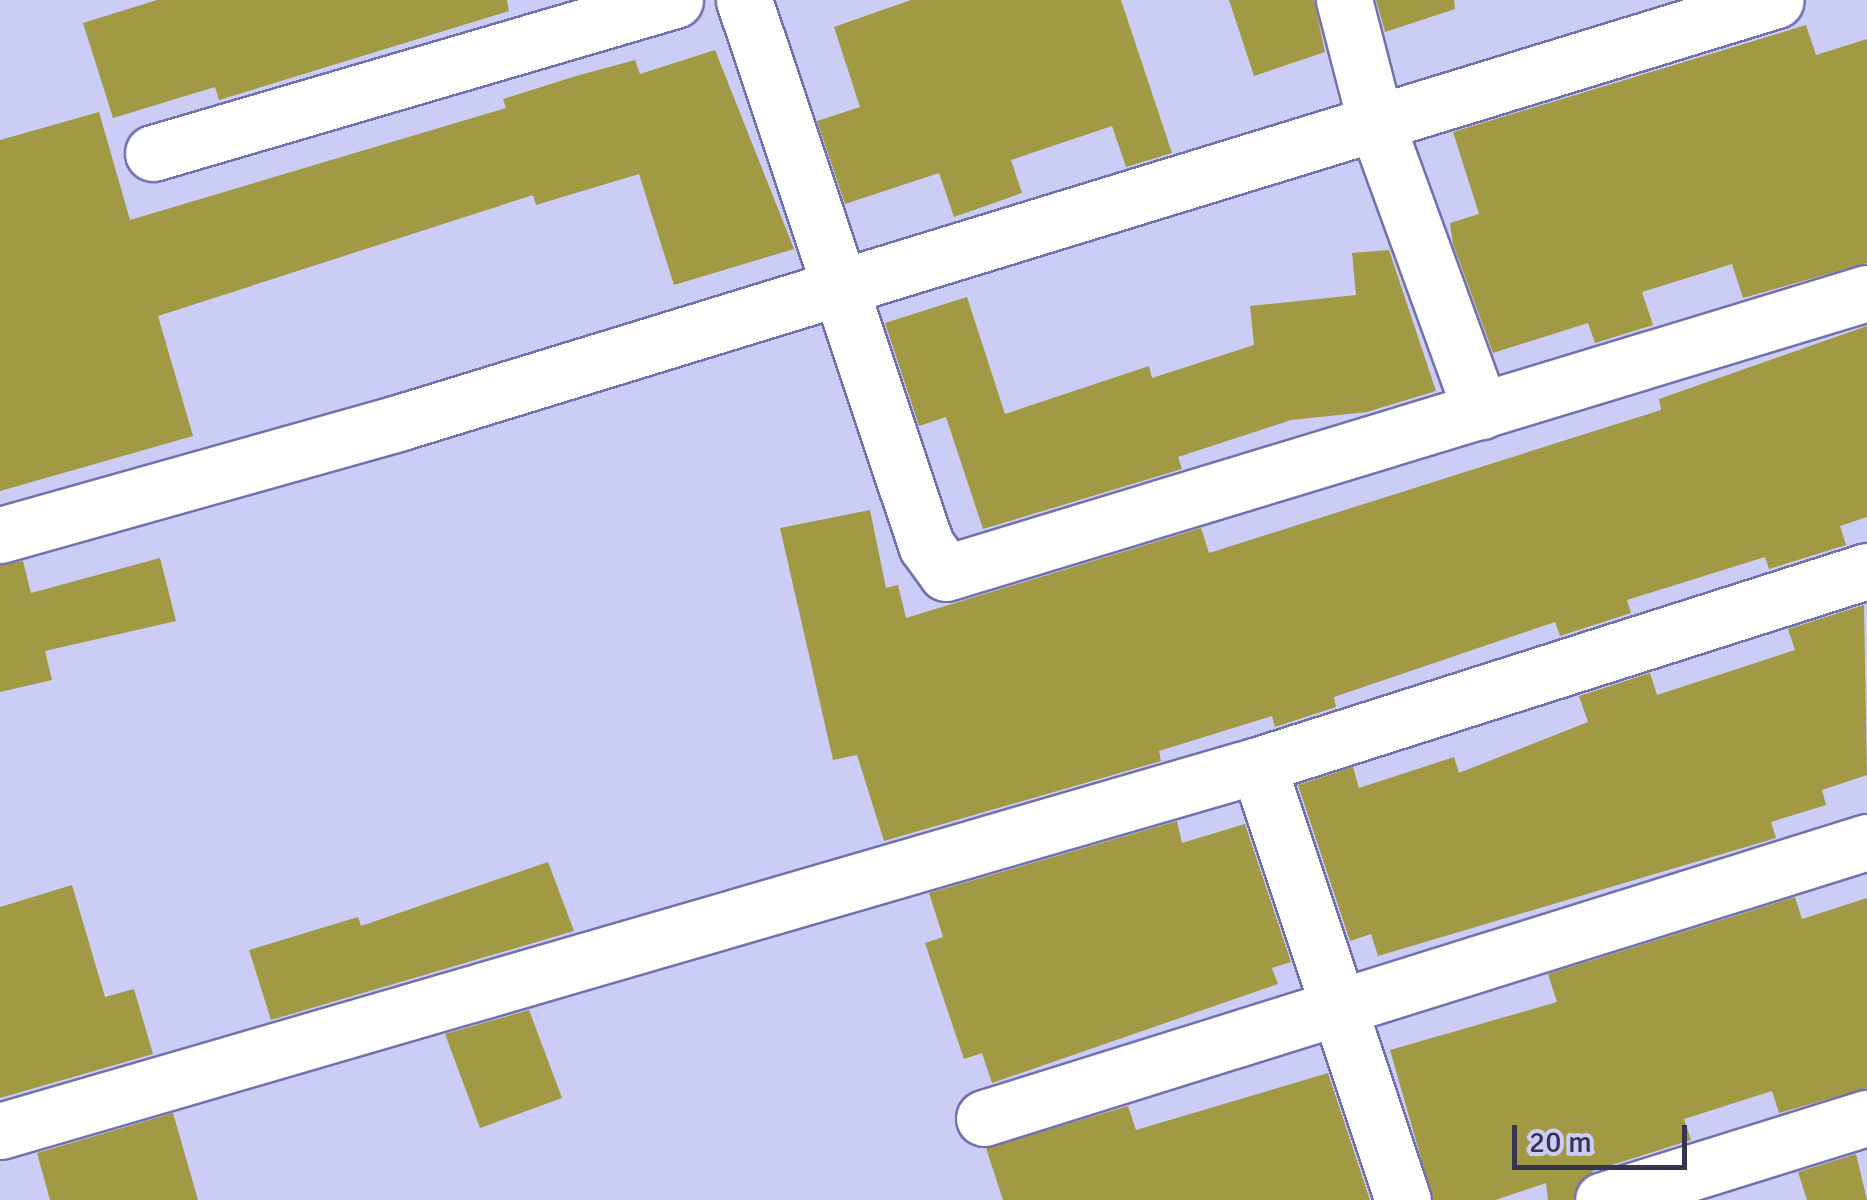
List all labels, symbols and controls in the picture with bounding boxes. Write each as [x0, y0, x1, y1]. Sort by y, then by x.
scale bar [1517, 1105, 1692, 1167]
text: 20 m [1529, 1124, 1592, 1161]

